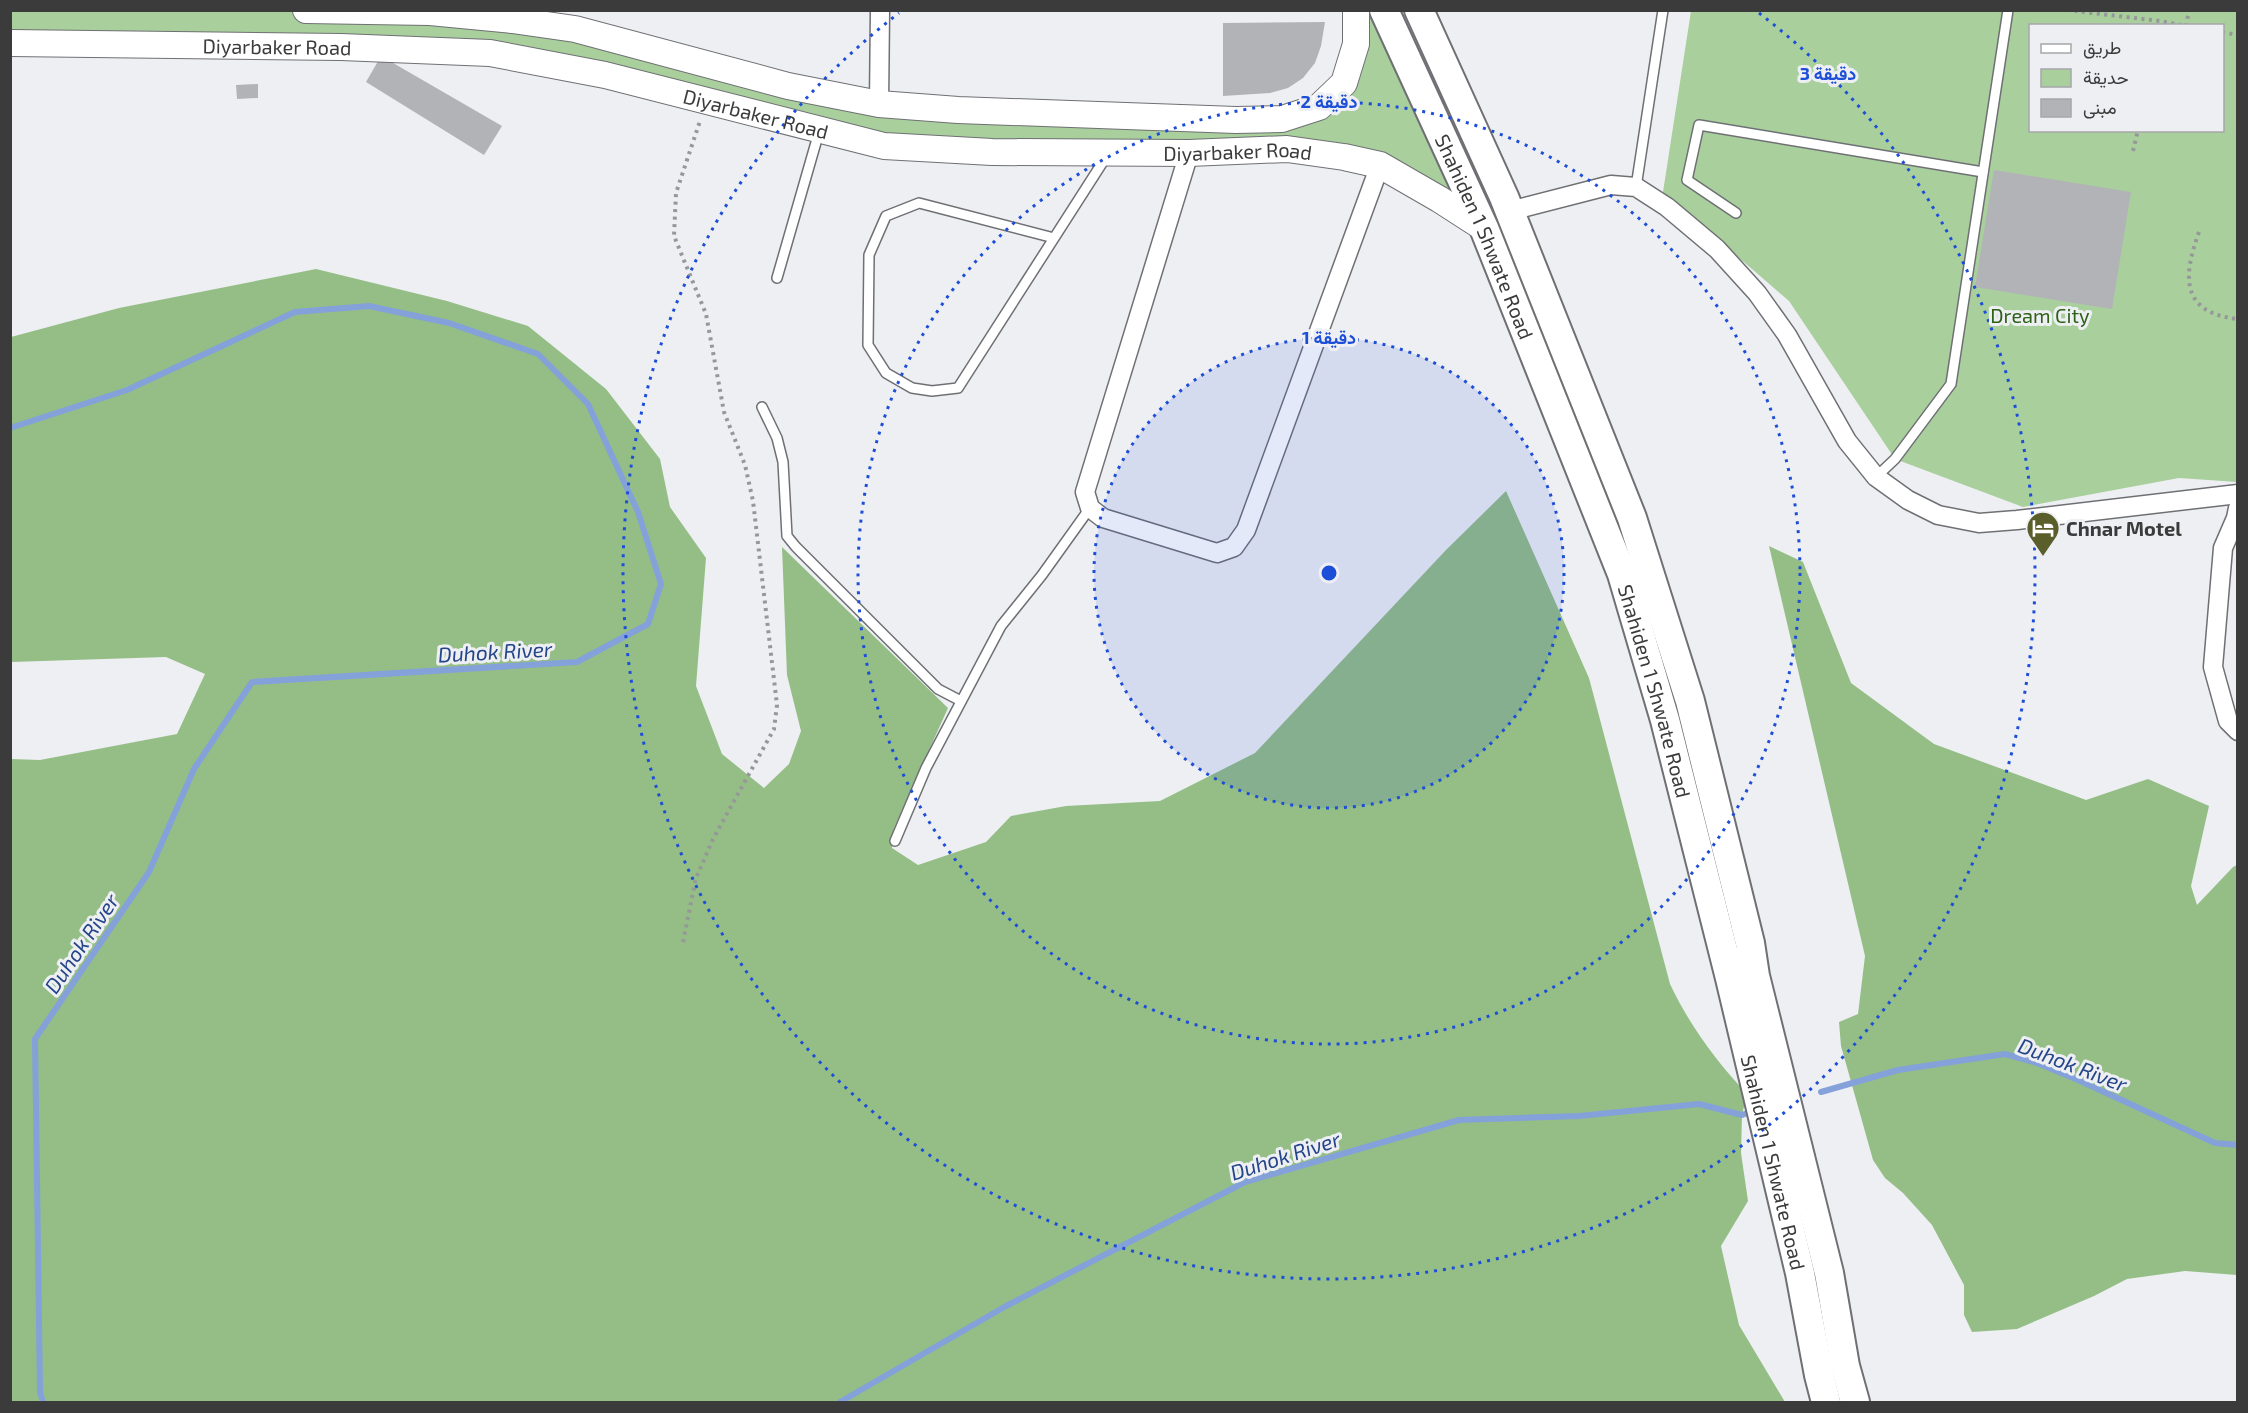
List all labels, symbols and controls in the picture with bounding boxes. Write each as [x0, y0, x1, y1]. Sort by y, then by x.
legend [2029, 24, 2224, 132]
street label: Diyarbaker Road [202, 33, 352, 59]
text: طريق [2083, 36, 2121, 59]
text: 3 دقيقة [1800, 62, 1856, 85]
text: حديقة [2083, 66, 2129, 88]
street label: Diyarbaker Road [681, 83, 831, 143]
text: 2 دقيقة [1301, 90, 1357, 113]
text: مبنى [2083, 96, 2117, 119]
street label: Shahiden 1 Shwate Road [1431, 130, 1539, 342]
street label: Diyarbaker Road [1163, 137, 1314, 165]
park label: Dream City [1990, 303, 2090, 327]
text: 1 دقيقة [1302, 326, 1356, 349]
hotel icon: Chnar Motel [2025, 510, 2061, 557]
place label: Chnar Motel [2066, 516, 2182, 540]
centre of rings [1319, 563, 1339, 583]
street label: Shahiden 1 Shwate Road [1614, 582, 1696, 800]
water label: Duhok River [437, 635, 553, 666]
water label: Duhok River [39, 888, 124, 997]
water label: Duhok River [2015, 1032, 2131, 1096]
street label: Shahiden 1 Shwate Road [1737, 1052, 1811, 1272]
water label: Duhok River [1227, 1125, 1344, 1185]

